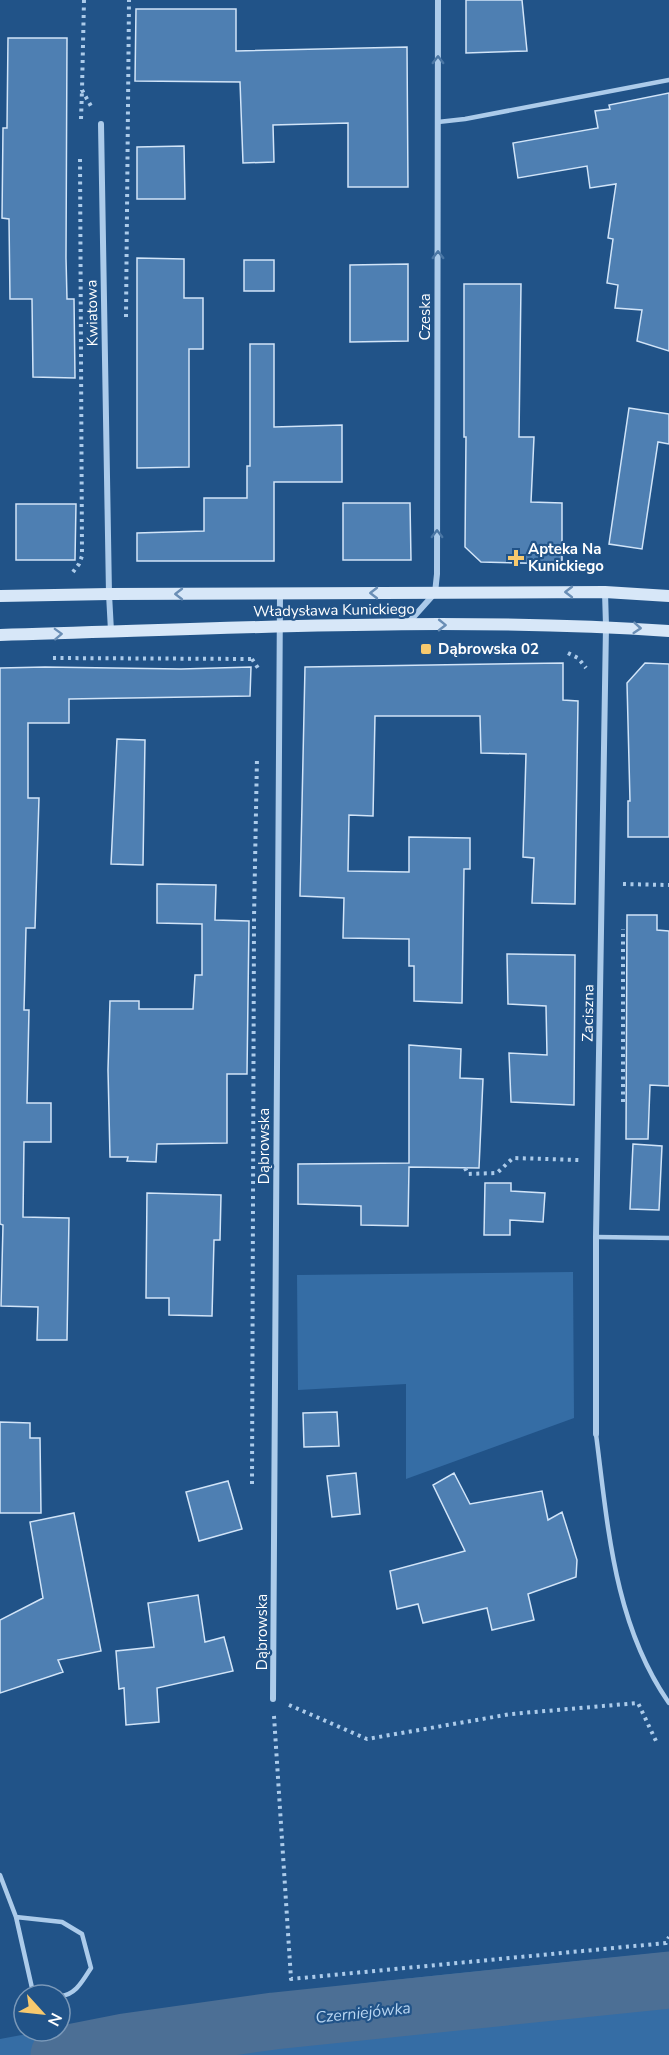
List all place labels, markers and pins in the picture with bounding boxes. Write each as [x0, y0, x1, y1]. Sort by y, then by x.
place label: Apteka Na Kunickiego [528, 539, 604, 576]
marker: Apteka Na Kunickiego [509, 551, 523, 565]
place label: Dąbrowska 02 [438, 639, 539, 659]
marker: Dąbrowska 02 [419, 642, 433, 656]

